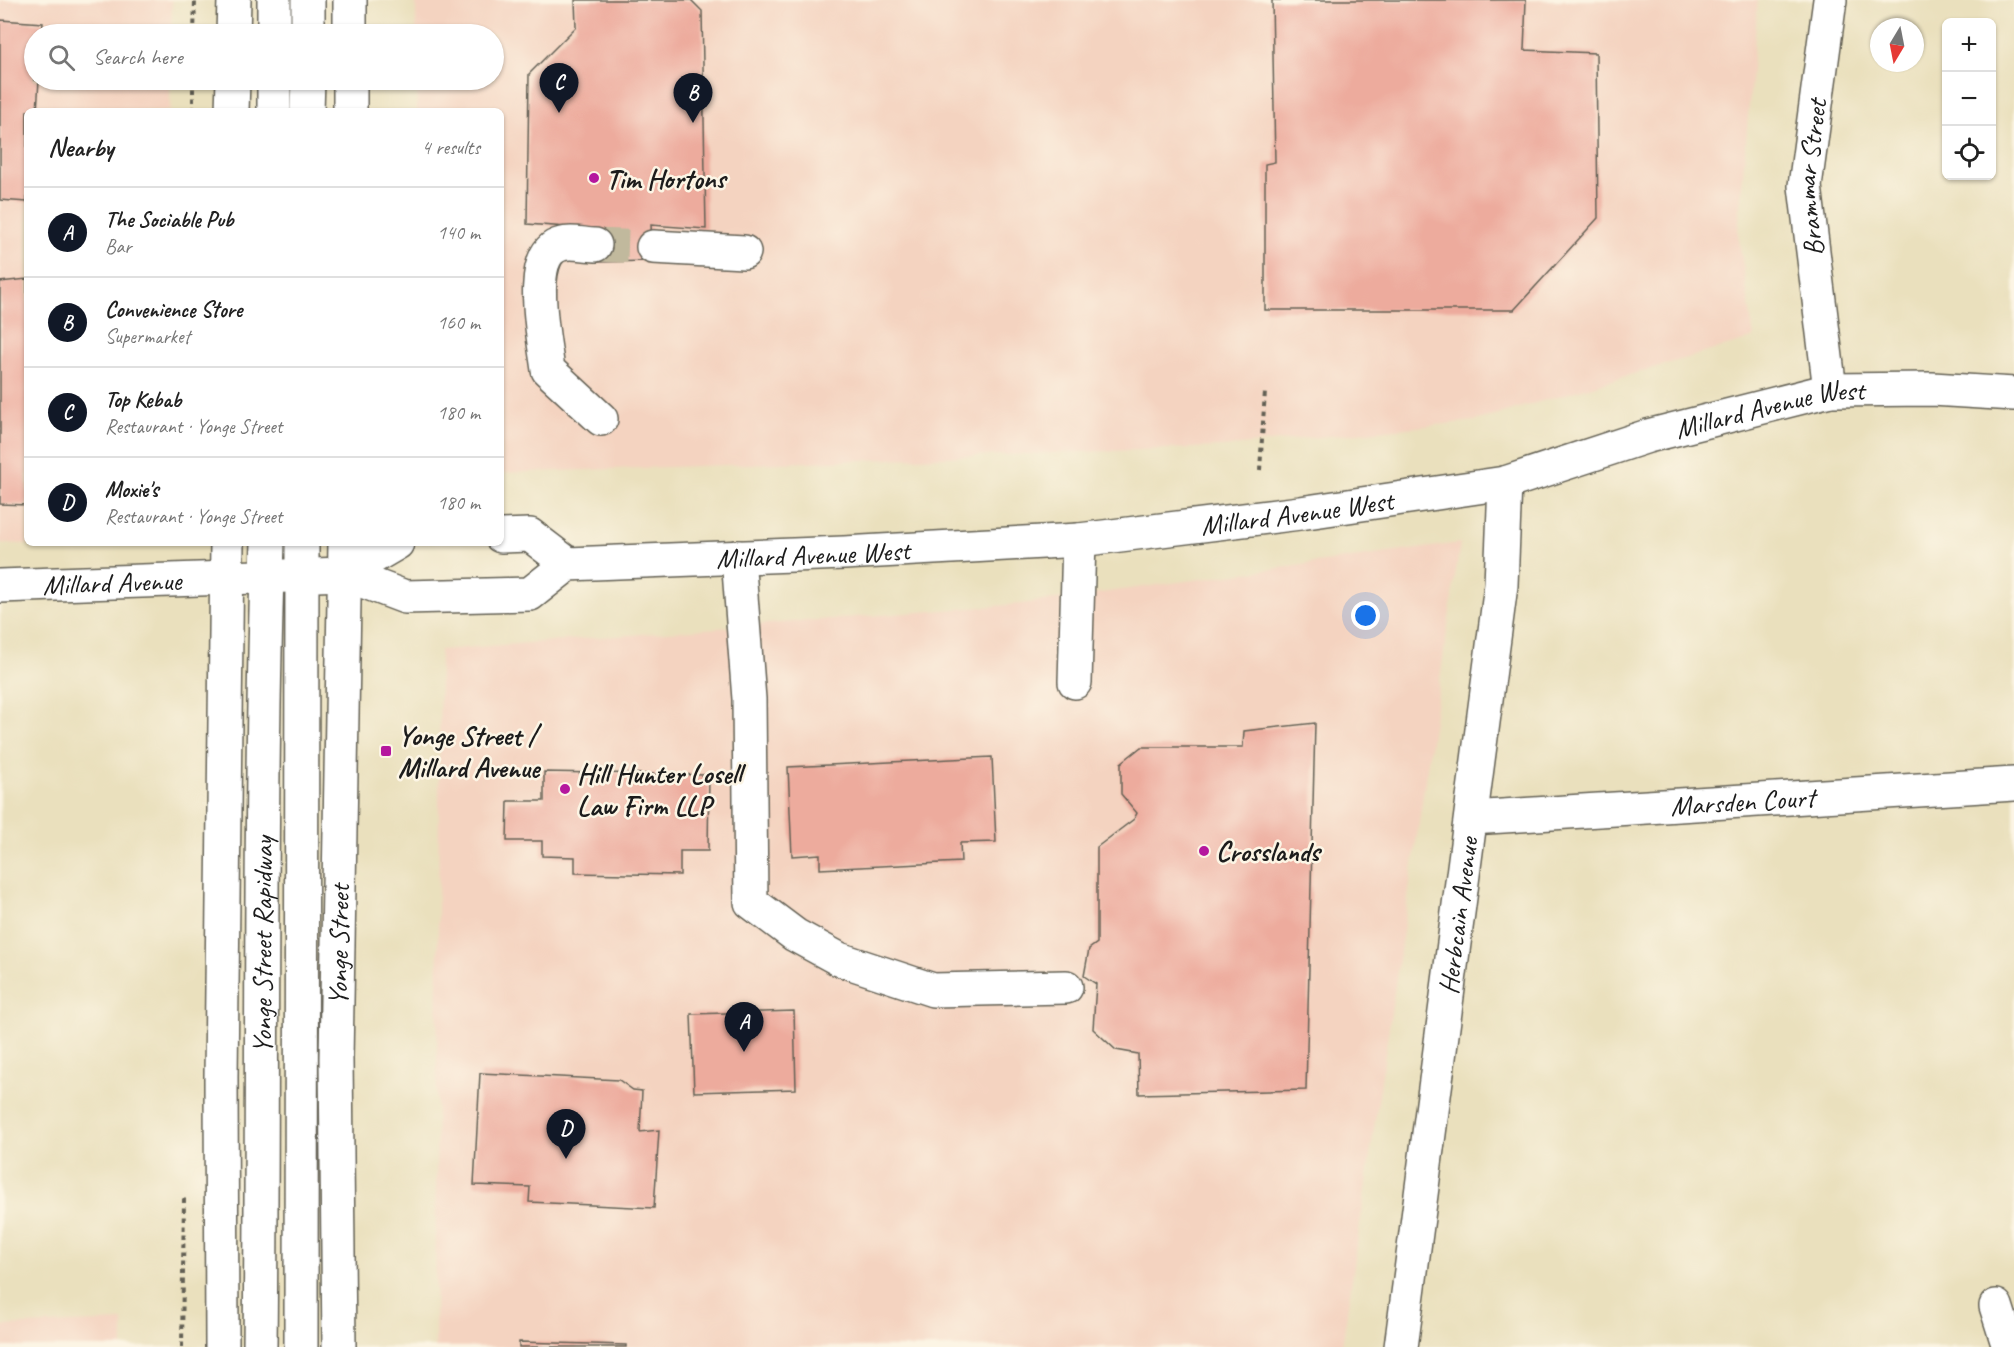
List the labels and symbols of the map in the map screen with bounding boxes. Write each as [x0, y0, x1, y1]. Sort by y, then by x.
north arrow [1870, 18, 1924, 72]
pin: C [540, 63, 578, 113]
pin: B [674, 74, 712, 123]
street label: Brammar Street [1788, 94, 1835, 258]
place label: Tim Hortons [606, 161, 729, 196]
marker: Tim Hortons [587, 171, 601, 185]
street label: Millard Avenue West [1671, 371, 1867, 447]
street label: Millard Avenue West [1199, 482, 1398, 543]
street label: Millard Avenue West [715, 532, 913, 576]
street label: Millard Avenue [42, 563, 184, 603]
your location [1351, 601, 1380, 630]
place label: Yonge Street / Millard Avenue [398, 718, 543, 785]
marker: Yonge Street / Millard Avenue [379, 744, 393, 758]
place label: Hill Hunter Losell Law Firm LLP [577, 756, 747, 823]
street label: Marsden Court [1669, 779, 1819, 823]
marker: Hill Hunter Losell Law Firm LLP [558, 782, 572, 796]
street label: Herbcain Avenue [1430, 833, 1486, 996]
street label: Yonge Street Rapidway [244, 834, 280, 1054]
place label: Crosslands [1216, 834, 1323, 869]
marker: Crosslands [1197, 844, 1211, 858]
street label: Yonge Street [320, 881, 357, 1006]
pin: A [724, 1002, 764, 1052]
pin: D [546, 1110, 586, 1159]

